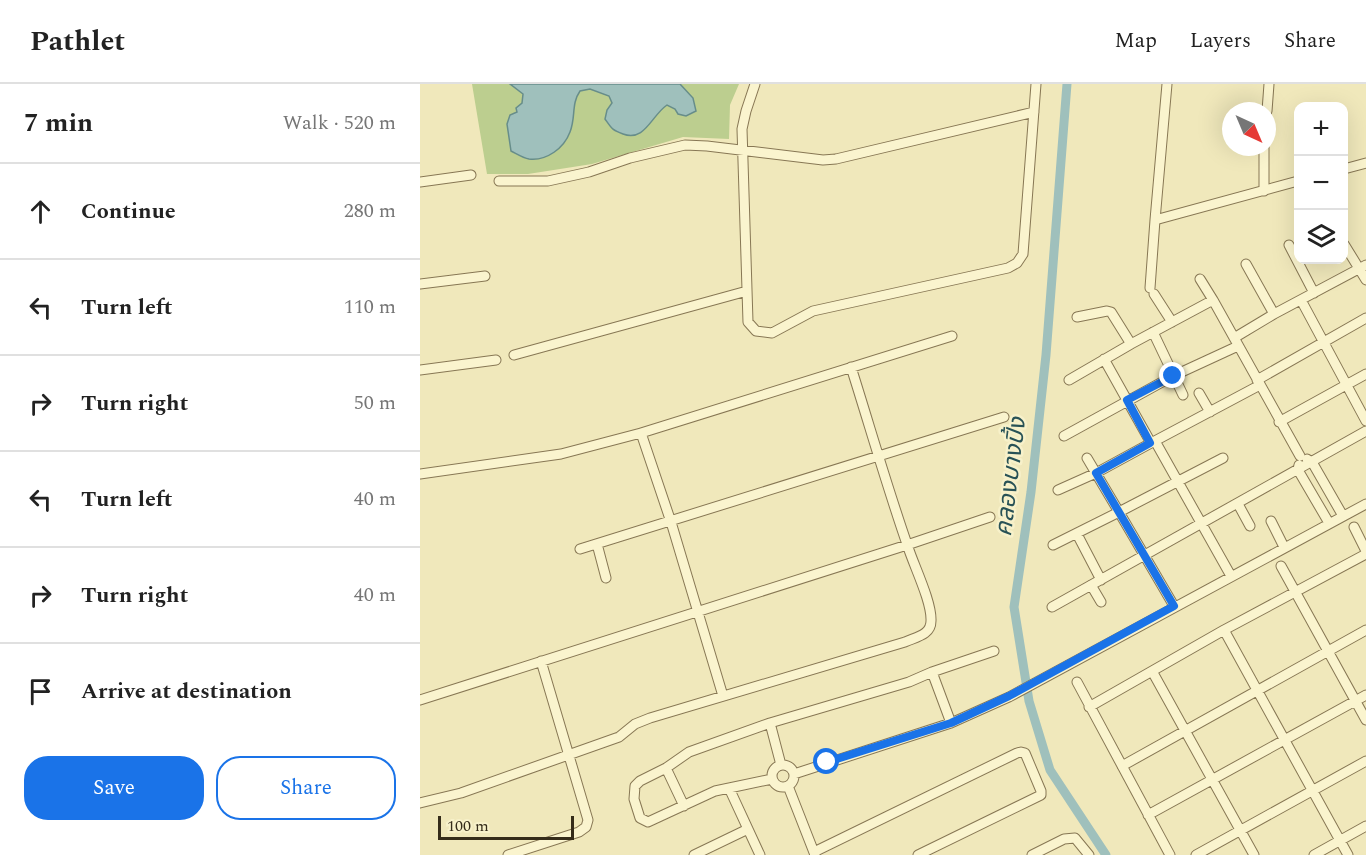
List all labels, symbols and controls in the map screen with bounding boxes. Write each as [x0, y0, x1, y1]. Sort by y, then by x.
text: Pathlet [30, 20, 125, 63]
text: Map [1115, 25, 1157, 57]
text: Layers [1190, 25, 1251, 57]
text: Share [1284, 25, 1336, 57]
north arrow [1222, 102, 1276, 156]
map controls [1294, 102, 1348, 264]
button: + [1294, 102, 1348, 156]
text: 7 min [24, 103, 93, 143]
text: Walk · 520 m [283, 108, 396, 138]
button: − [1294, 156, 1348, 210]
icon: ahead [24, 195, 57, 228]
text: Continue [81, 195, 176, 228]
text: 280 m [344, 196, 396, 226]
button: layers [1294, 210, 1348, 264]
icon: left [24, 291, 57, 324]
text: Turn left [81, 291, 173, 324]
text: 110 m [344, 292, 396, 322]
route end [1159, 362, 1185, 388]
icon: right [24, 387, 57, 420]
text: Turn right [81, 387, 188, 420]
text: 50 m [354, 388, 396, 418]
water label: คลองบางปิ้ง [986, 414, 1036, 539]
icon: left [24, 483, 57, 516]
text: Turn left [81, 483, 173, 516]
text: 40 m [354, 484, 396, 514]
icon: right [24, 579, 57, 612]
text: Turn right [81, 579, 188, 612]
text: 40 m [354, 580, 396, 610]
icon: arrive [24, 675, 57, 708]
text: Arrive at destination [81, 675, 292, 708]
route start [813, 748, 839, 774]
button: Save [24, 756, 204, 820]
button: Share [216, 756, 396, 820]
scale bar [438, 813, 574, 840]
text: 100 m [447, 814, 489, 838]

